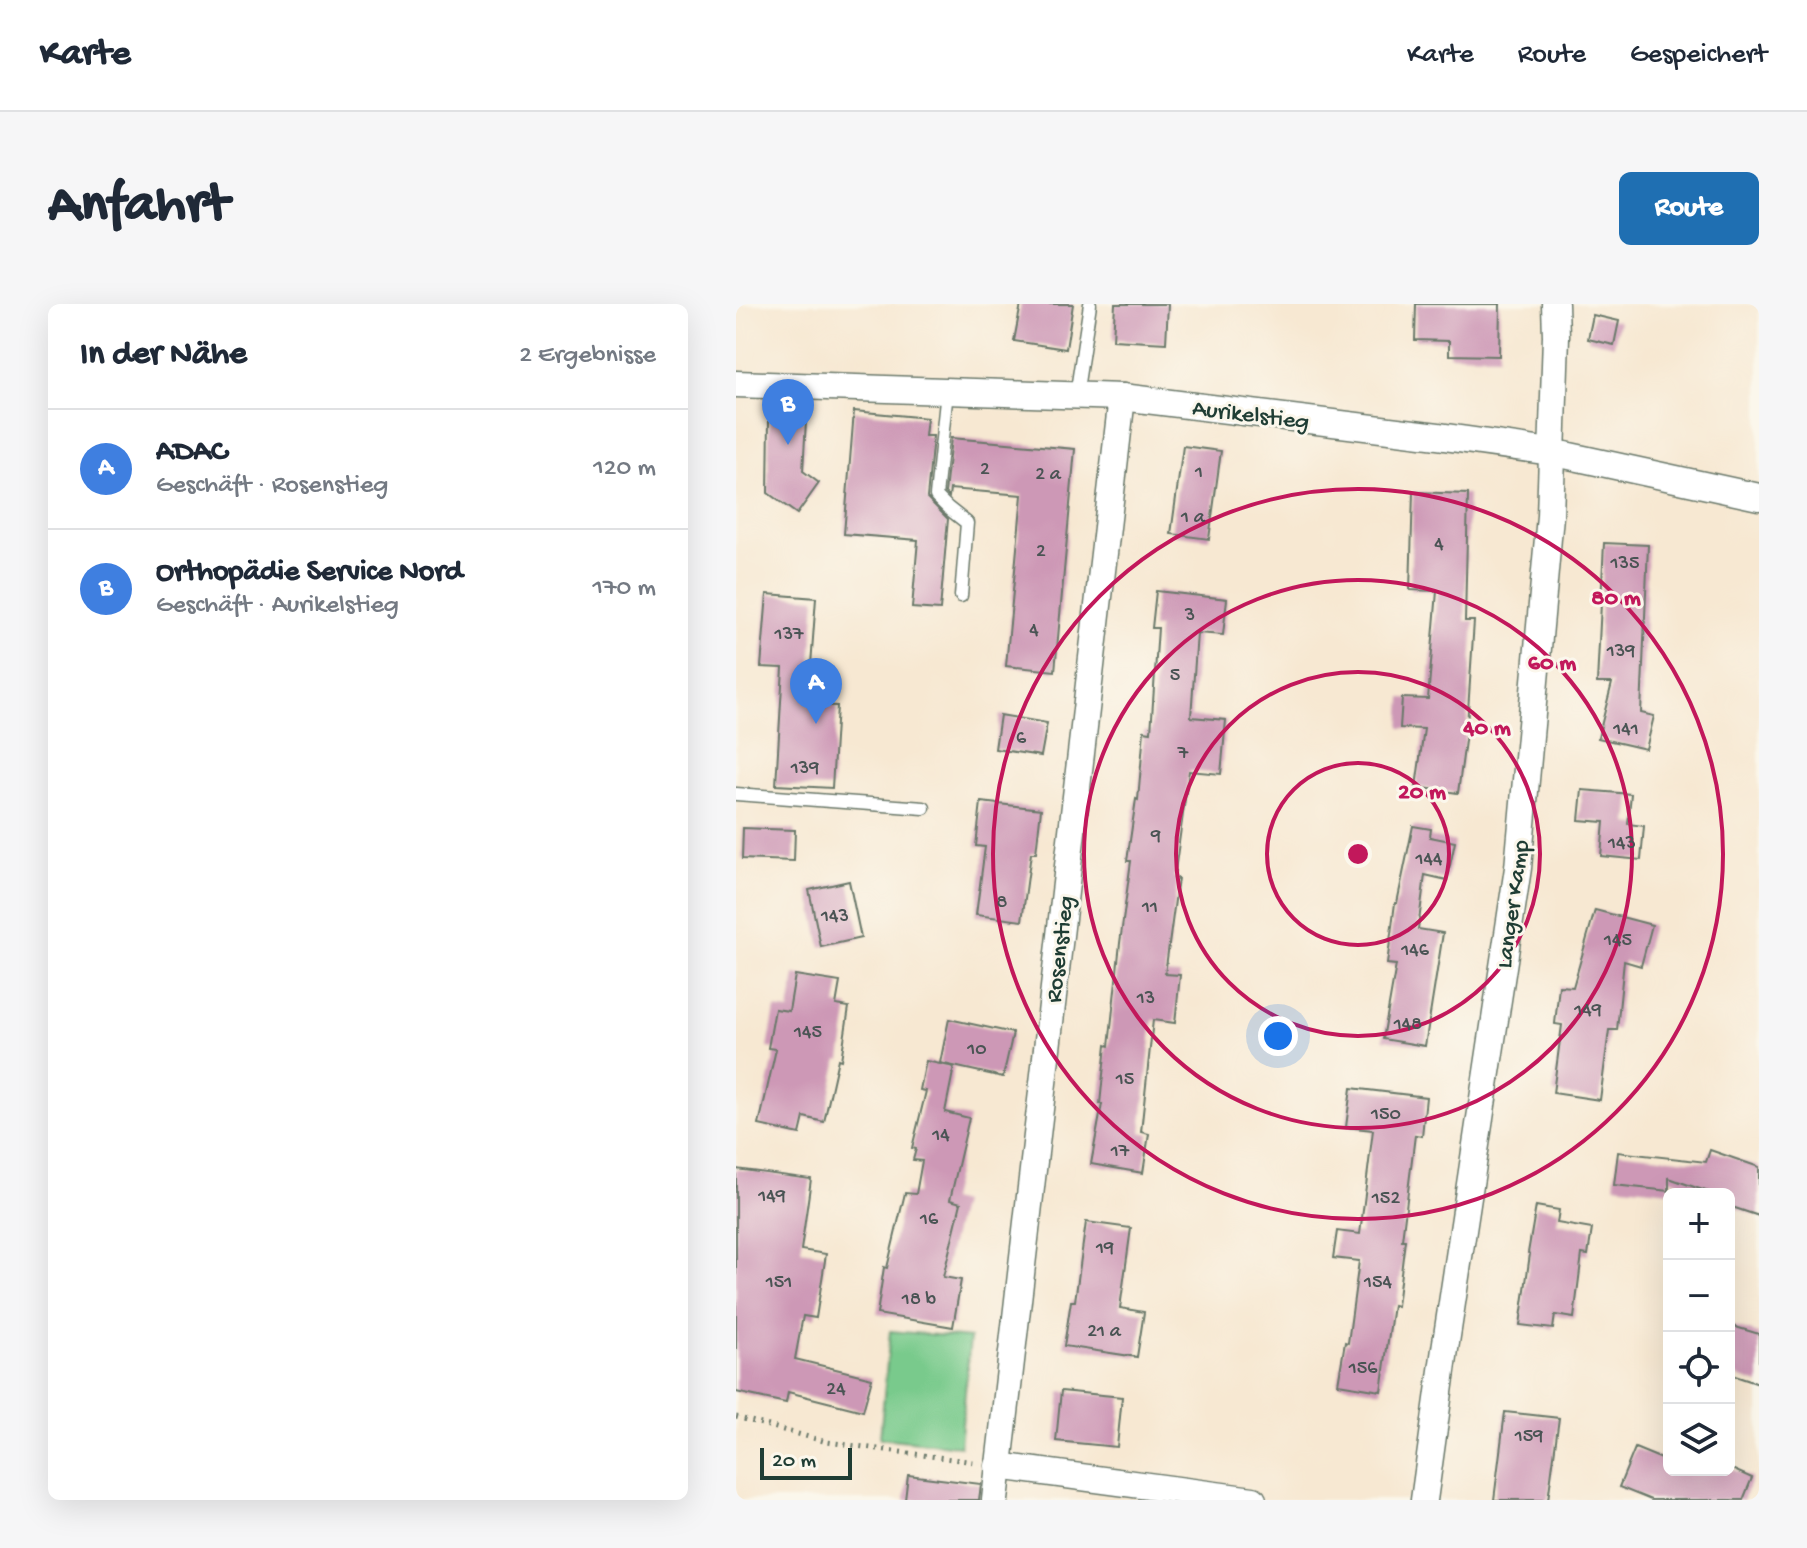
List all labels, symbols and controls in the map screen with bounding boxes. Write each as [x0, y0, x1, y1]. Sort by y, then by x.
text: Karte [40, 33, 131, 77]
text: Karte [1407, 39, 1474, 72]
text: Route [1518, 39, 1586, 72]
text: Gespeichert [1630, 39, 1767, 72]
button: Route [1619, 172, 1759, 245]
text: Anfahrt [48, 175, 229, 241]
text: In der Nähe [80, 336, 247, 376]
text: 2 Ergebnisse [519, 341, 656, 372]
pin: B [762, 379, 814, 445]
street label: Aurikelstieg [1191, 395, 1311, 438]
text: ADAC [156, 436, 227, 471]
text: A [98, 454, 114, 485]
text: 120 m [593, 454, 656, 485]
house number: 2 [980, 459, 990, 482]
house number: 1 [1194, 462, 1203, 485]
house number: 2 a [1035, 464, 1062, 487]
text: Geschäft · Rosenstieg [156, 471, 388, 502]
house number: 1 a [1180, 507, 1206, 530]
house number: 4 [1434, 534, 1444, 557]
house number: 2 [1036, 541, 1046, 564]
house number: 135 [1610, 553, 1639, 576]
text: Orthopädie Service Nord [156, 556, 463, 591]
text: B [99, 574, 113, 605]
text: 170 m [593, 574, 656, 605]
text: 80 m [1591, 585, 1641, 614]
text: Geschäft · Aurikelstieg [156, 591, 399, 622]
house number: 3 [1184, 605, 1195, 628]
house number: 4 [1029, 620, 1039, 643]
house number: 137 [774, 624, 804, 647]
house number: 139 [1606, 641, 1635, 664]
text: 60 m [1528, 650, 1576, 679]
pin: A [790, 658, 842, 724]
house number: 5 [1170, 665, 1180, 688]
text: 40 m [1462, 715, 1511, 744]
house number: 141 [1612, 719, 1639, 742]
house number: 6 [1016, 728, 1027, 751]
house number: 7 [1177, 743, 1189, 766]
house number: 139 [790, 758, 819, 781]
text: 20 m [1398, 779, 1446, 808]
house number: 9 [1150, 826, 1161, 849]
house number: 143 [1607, 833, 1636, 856]
street label: Langer Kamp [1491, 838, 1538, 970]
centre of rings [1344, 840, 1372, 868]
house number: 144 [1414, 849, 1443, 872]
house number: 8 [997, 892, 1008, 915]
street label: Rosenstieg [1041, 894, 1082, 1005]
house number: 11 [1141, 897, 1158, 920]
house number: 143 [820, 906, 849, 929]
house number: 145 [1603, 930, 1632, 953]
house number: 146 [1400, 940, 1430, 963]
house number: 13 [1136, 988, 1155, 1011]
house number: 149 [1573, 1000, 1602, 1023]
house number: 148 [1393, 1014, 1422, 1037]
your location [1258, 1016, 1298, 1056]
house number: 145 [793, 1022, 822, 1045]
house number: 10 [966, 1039, 987, 1062]
house number: 15 [1115, 1069, 1134, 1092]
house number: 150 [1370, 1104, 1401, 1127]
house number: 14 [931, 1125, 950, 1148]
house number: 17 [1110, 1141, 1130, 1164]
house number: 149 [757, 1186, 786, 1209]
house number: 152 [1371, 1188, 1400, 1211]
map controls [1663, 1188, 1735, 1476]
button: + [1663, 1188, 1735, 1260]
house number: 16 [919, 1209, 939, 1232]
house number: 19 [1095, 1238, 1114, 1261]
button: − [1663, 1260, 1735, 1332]
house number: 151 [765, 1272, 792, 1295]
house number: 154 [1363, 1272, 1393, 1295]
house number: 18 b [901, 1289, 937, 1312]
house number: 21 a [1087, 1321, 1122, 1344]
button: locate [1663, 1332, 1735, 1404]
house number: 156 [1348, 1358, 1378, 1381]
house number: 24 [826, 1379, 846, 1402]
button: layers [1663, 1404, 1735, 1476]
house number: 159 [1514, 1426, 1543, 1449]
scale bar [760, 1444, 852, 1480]
text: 20 m [772, 1449, 816, 1475]

